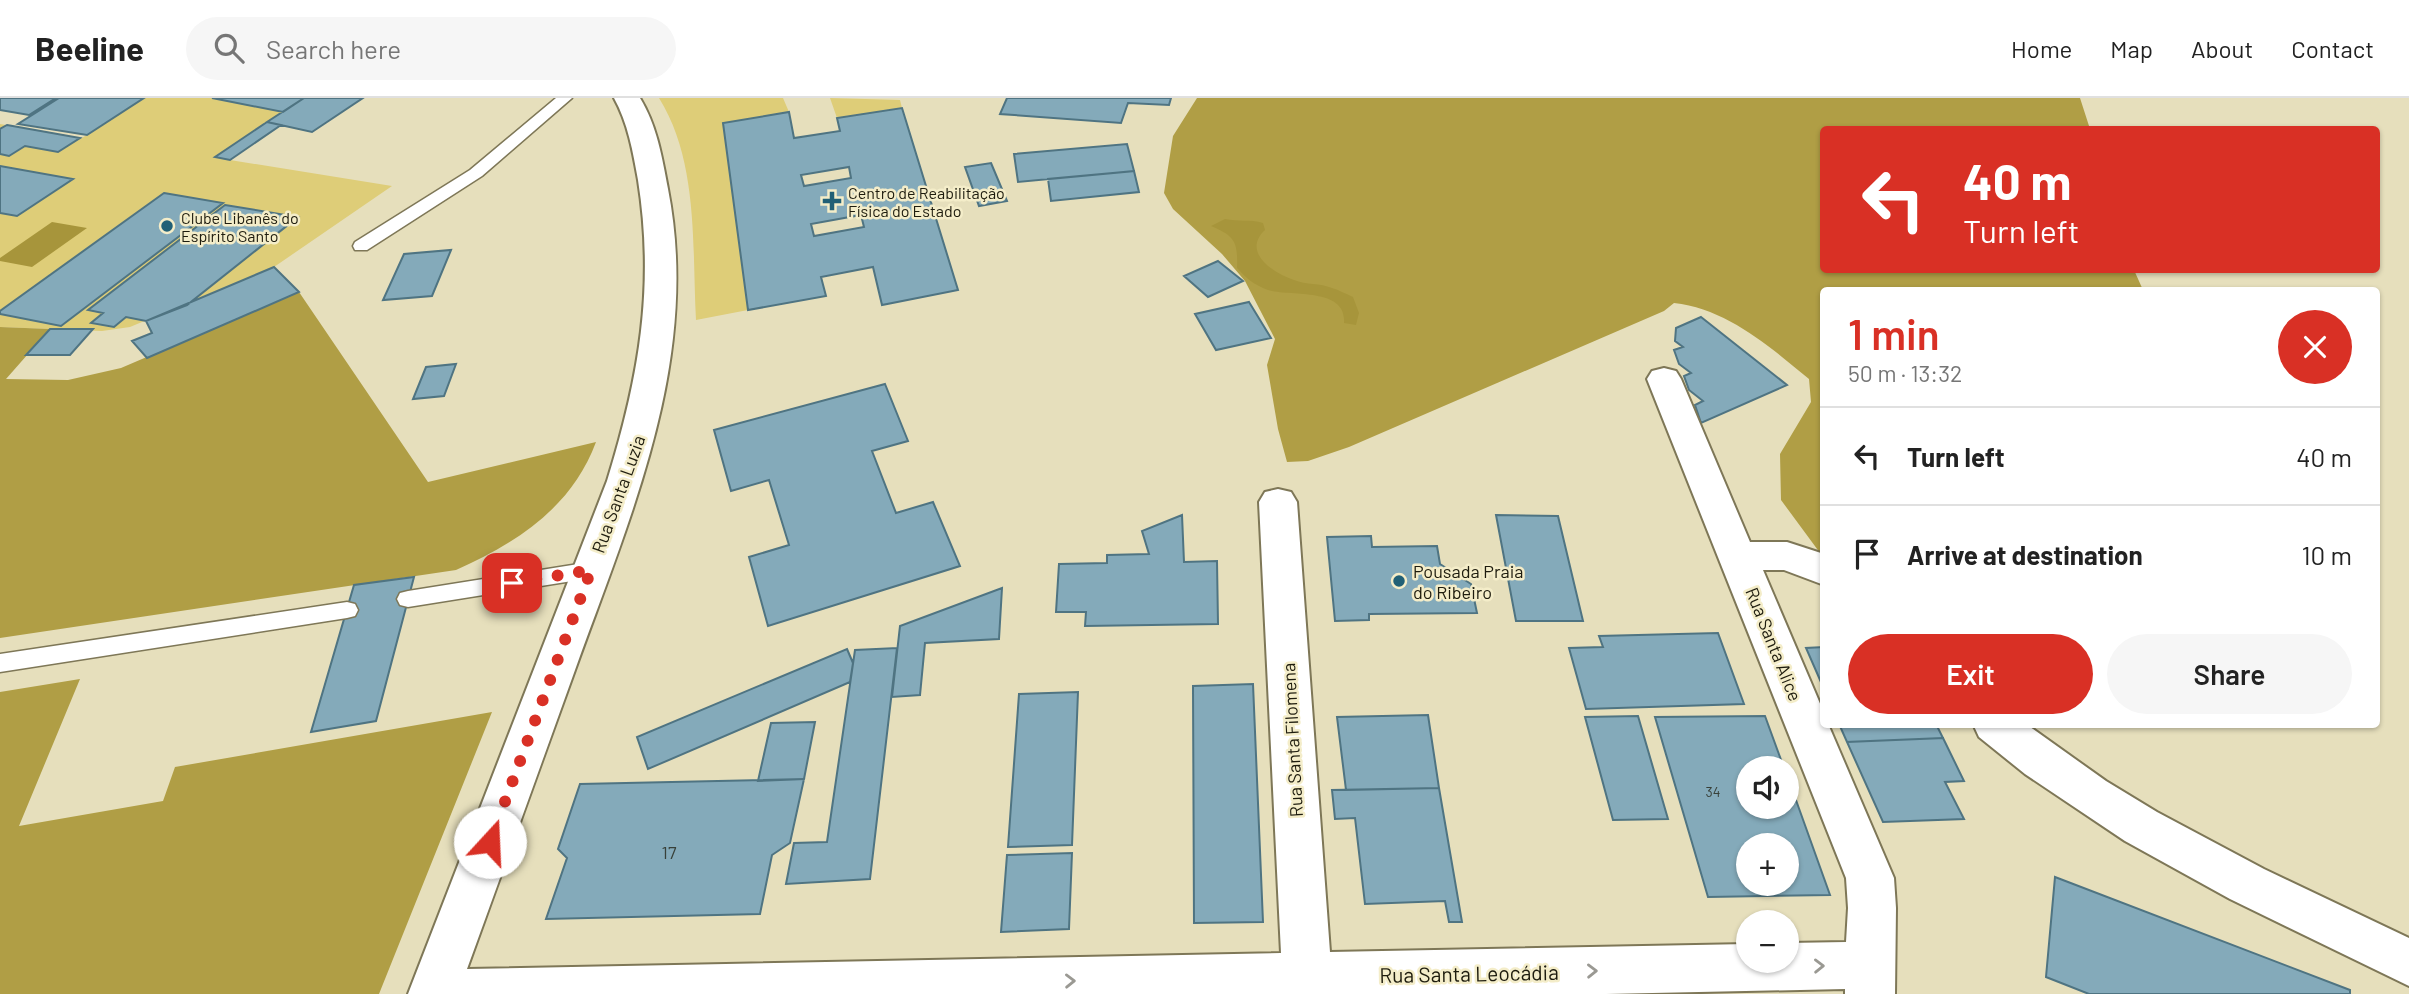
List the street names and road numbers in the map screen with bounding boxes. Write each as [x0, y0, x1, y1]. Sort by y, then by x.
street label: Rua Santa Luzia [586, 432, 650, 556]
street label: Rua Santa Alice [1741, 584, 1807, 704]
street label: Rua Santa Filomena [1277, 662, 1307, 818]
street label: Rua Santa Leocádia [1379, 959, 1559, 987]

